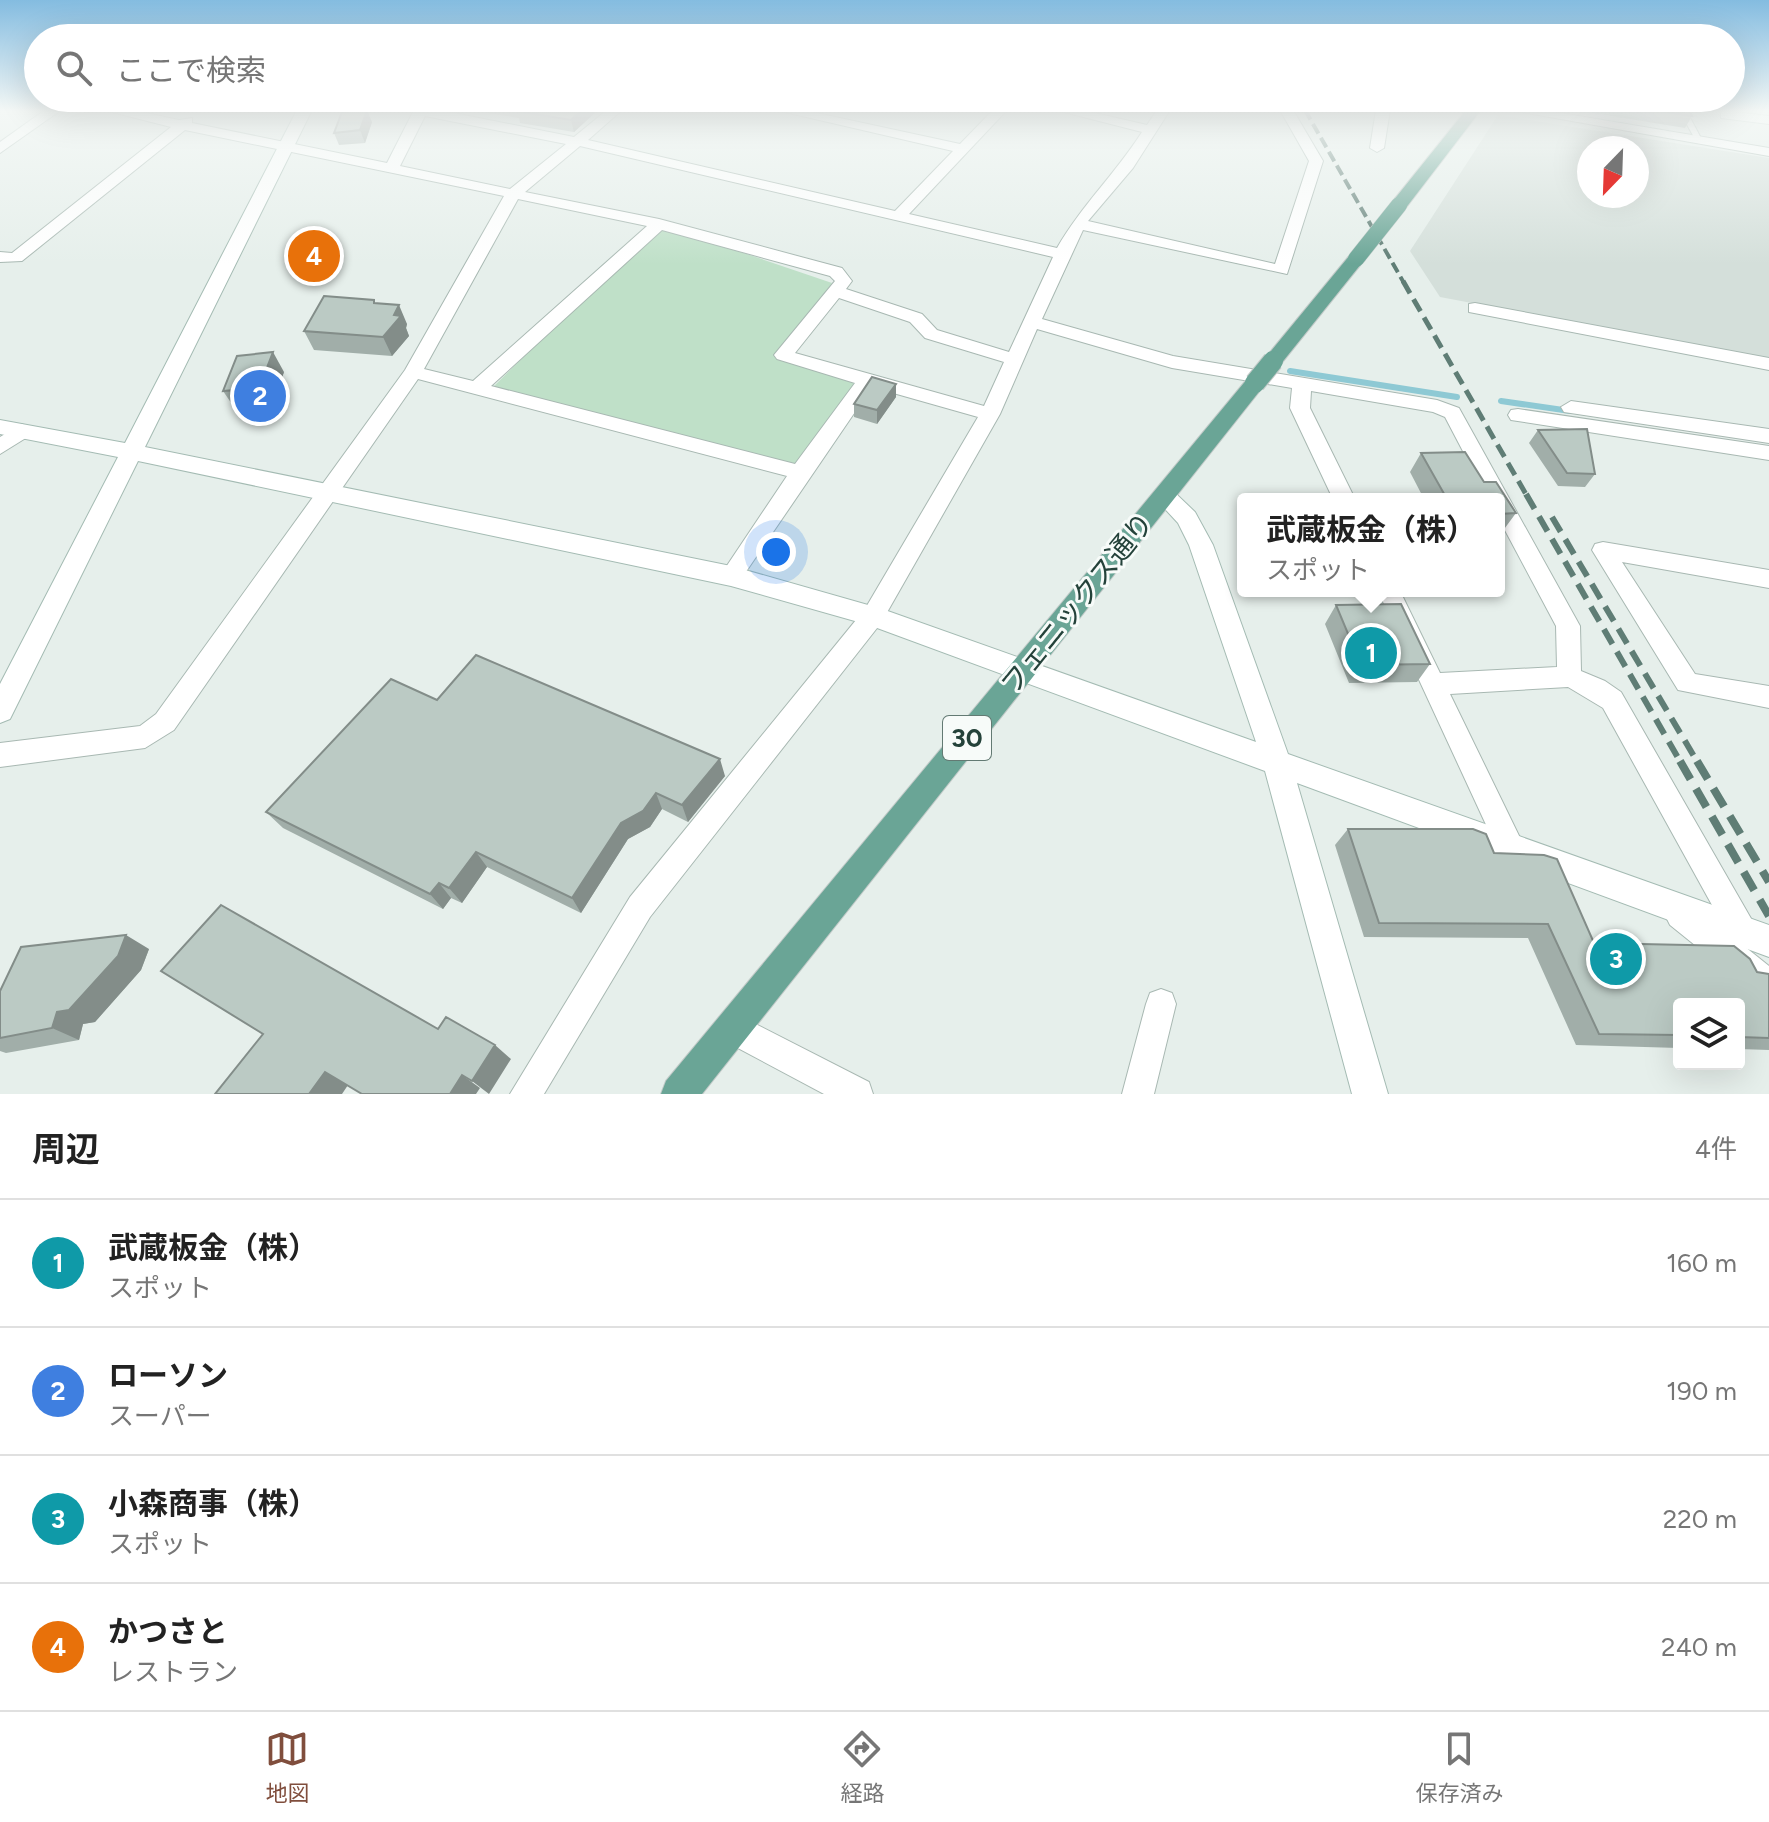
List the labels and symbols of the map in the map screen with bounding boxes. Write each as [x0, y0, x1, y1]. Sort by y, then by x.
north arrow [1577, 136, 1649, 208]
pin: 4 [288, 226, 340, 286]
pin: 2 [234, 366, 286, 426]
street label: フェニックス通り [994, 506, 1160, 700]
your location [756, 532, 796, 572]
pin: 1 [1345, 623, 1397, 683]
road number: 30 [943, 716, 991, 760]
pin: 3 [1590, 929, 1642, 989]

